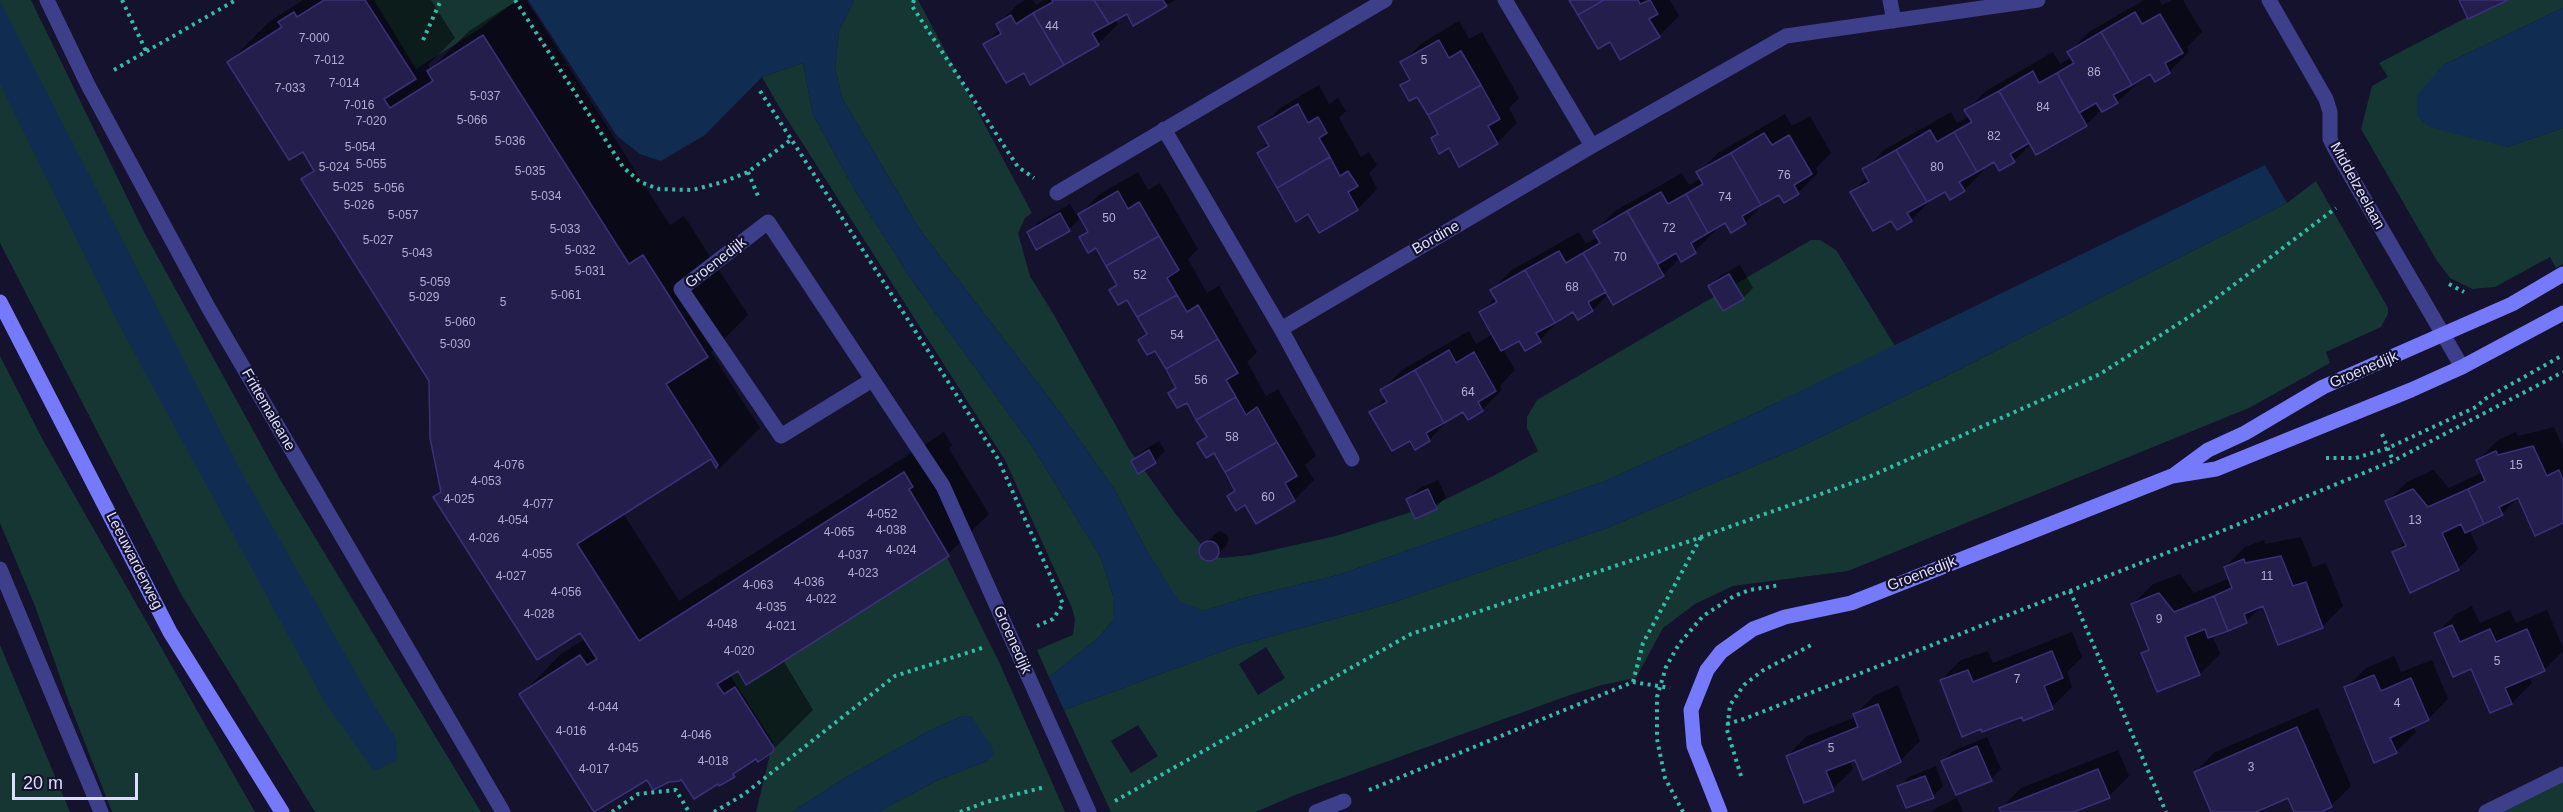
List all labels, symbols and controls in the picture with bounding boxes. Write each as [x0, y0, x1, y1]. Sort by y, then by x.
house number: 44 [1045, 20, 1059, 34]
house number: 7-000 [299, 32, 329, 46]
house number: 7-012 [314, 54, 344, 68]
house number: 5 [1421, 54, 1427, 68]
house number: 86 [2087, 66, 2101, 80]
house number: 7-014 [329, 77, 359, 91]
house number: 7-033 [275, 82, 305, 96]
house number: 5-037 [470, 90, 500, 104]
house number: 7-016 [344, 99, 374, 113]
house number: 84 [2036, 101, 2050, 115]
house number: 5-066 [457, 114, 487, 128]
house number: 7-020 [356, 115, 386, 129]
house number: 82 [1987, 130, 2001, 144]
house number: 5-036 [495, 135, 525, 149]
street label: Middelzeelaan [2326, 139, 2388, 233]
house number: 5-054 [345, 141, 375, 155]
house number: 5-055 [356, 158, 386, 172]
house number: 5-024 [319, 161, 349, 175]
house number: 80 [1930, 161, 1944, 175]
house number: 5-035 [515, 165, 545, 179]
house number: 76 [1777, 169, 1791, 183]
house number: 5-025 [333, 181, 363, 195]
house number: 5-056 [374, 182, 404, 196]
house number: 5-034 [531, 190, 561, 204]
house number: 74 [1718, 191, 1732, 205]
house number: 5-026 [344, 199, 374, 213]
house number: 5-057 [388, 209, 418, 223]
house number: 50 [1102, 212, 1116, 226]
street label: Bordine [1409, 217, 1463, 259]
house number: 72 [1662, 222, 1676, 236]
house number: 5-033 [550, 223, 580, 237]
house number: 5-027 [363, 234, 393, 248]
street label: Groenedijk [682, 234, 750, 292]
house number: 5-032 [565, 244, 595, 258]
house number: 5-043 [402, 247, 432, 261]
house number: 70 [1613, 251, 1627, 265]
house number: 5-031 [575, 265, 605, 279]
house number: 52 [1133, 269, 1147, 283]
house number: 5-059 [420, 276, 450, 290]
house number: 68 [1565, 281, 1579, 295]
house number: 5-061 [551, 289, 581, 303]
house number: 5-029 [409, 291, 439, 305]
house number: 5 [500, 296, 506, 310]
house number: 5-060 [445, 316, 475, 330]
house number: 54 [1170, 329, 1184, 343]
house number: 5-030 [440, 338, 470, 352]
street label: Groenedijk [2327, 348, 2401, 392]
street label: Frittemaleane [237, 366, 299, 454]
house number: 56 [1194, 374, 1208, 388]
house number: 64 [1461, 386, 1475, 400]
house number: 58 [1225, 431, 1239, 445]
house number: 4-076 [494, 459, 524, 473]
house number: 15 [2509, 459, 2523, 473]
house number: 4-053 [471, 475, 501, 489]
house number: 60 [1261, 491, 1275, 505]
house number: 4-025 [444, 493, 474, 507]
house number: 4-077 [523, 498, 553, 512]
house number: 4-052 [867, 508, 897, 522]
street label: Leeuwarderweg [102, 509, 166, 613]
house number: 4-054 [498, 514, 528, 528]
house number: 13 [2408, 514, 2422, 528]
house number: 4-038 [876, 524, 906, 538]
house number: 4-065 [824, 526, 854, 540]
house number: 4-026 [469, 532, 499, 546]
house number: 4-024 [886, 544, 916, 558]
house number: 4-055 [522, 548, 552, 562]
house number: 4-037 [838, 549, 868, 563]
street label: Groenedijk [1885, 553, 1959, 595]
house number: 4-023 [848, 567, 878, 581]
house number: 4-027 [496, 570, 526, 584]
house number: 11 [2261, 570, 2273, 584]
house number: 4-036 [794, 576, 824, 590]
house number: 4-063 [743, 579, 773, 593]
house number: 4-056 [551, 586, 581, 600]
house number: 4-022 [806, 593, 836, 607]
house number: 4-035 [756, 601, 786, 615]
street label: Groenedijk [989, 603, 1035, 677]
house number: 4-028 [524, 608, 554, 622]
house number: 9 [2156, 613, 2162, 627]
house number: 4-048 [707, 618, 737, 632]
house number: 4-021 [766, 620, 796, 634]
house number: 4-020 [724, 645, 754, 659]
house number: 5 [2494, 655, 2500, 669]
house number: 7 [2014, 673, 2020, 687]
house number: 4 [2394, 697, 2400, 711]
house number: 4-044 [588, 701, 618, 715]
house number: 4-016 [556, 725, 586, 739]
house number: 4-046 [681, 729, 711, 743]
house number: 4-045 [608, 742, 638, 756]
house number: 5 [1828, 742, 1834, 756]
house number: 4-018 [698, 755, 728, 769]
scale bar [15, 761, 141, 799]
house number: 3 [2248, 761, 2254, 775]
house number: 4-017 [579, 763, 609, 777]
text: 20 m [23, 773, 63, 793]

